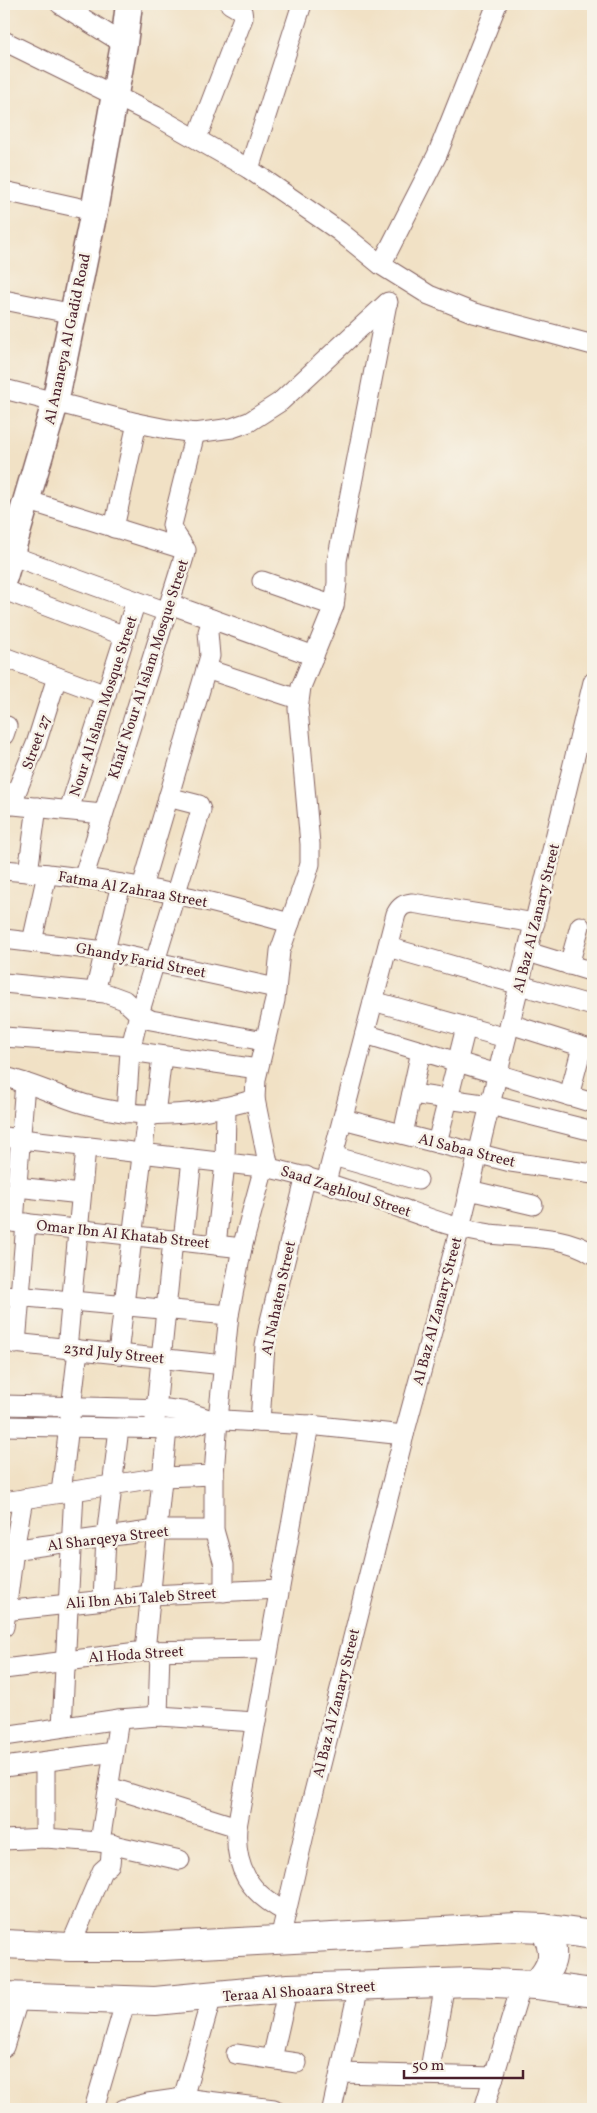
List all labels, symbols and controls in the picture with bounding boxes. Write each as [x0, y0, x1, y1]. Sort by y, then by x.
street label: Al Ananeya Al Gadid Road [40, 252, 97, 427]
street label: Khalf Nour Al Islam Mosque Street [104, 558, 192, 780]
street label: Nour Al Islam Mosque Street [65, 613, 141, 799]
street label: Street 27 [18, 712, 57, 773]
street label: Al Baz Al Zanary Street [509, 842, 566, 995]
street label: Fatma Al Zahraa Street [56, 867, 209, 914]
street label: Ghandy Farid Street [74, 939, 208, 984]
street label: Al Sabaa Street [416, 1129, 517, 1174]
street label: Saad Zaghloul Street [278, 1161, 413, 1223]
street label: Omar Ibn Al Khatab Street [35, 1216, 211, 1255]
street label: Al Baz Al Zanary Street [409, 1235, 468, 1388]
street label: Al Nahaten Street [257, 1239, 302, 1357]
street label: 23rd July Street [63, 1339, 165, 1370]
street label: Al Sharqeya Street [46, 1522, 170, 1557]
street label: Ali Ibn Abi Taleb Street [65, 1584, 217, 1615]
street label: Al Baz Al Zanary Street [309, 1627, 366, 1780]
street label: Al Hoda Street [88, 1642, 185, 1669]
street label: Teraa Al Shoaara Street [222, 1977, 376, 2008]
scale bar [404, 2048, 523, 2080]
text: 50 m [412, 2056, 444, 2077]

